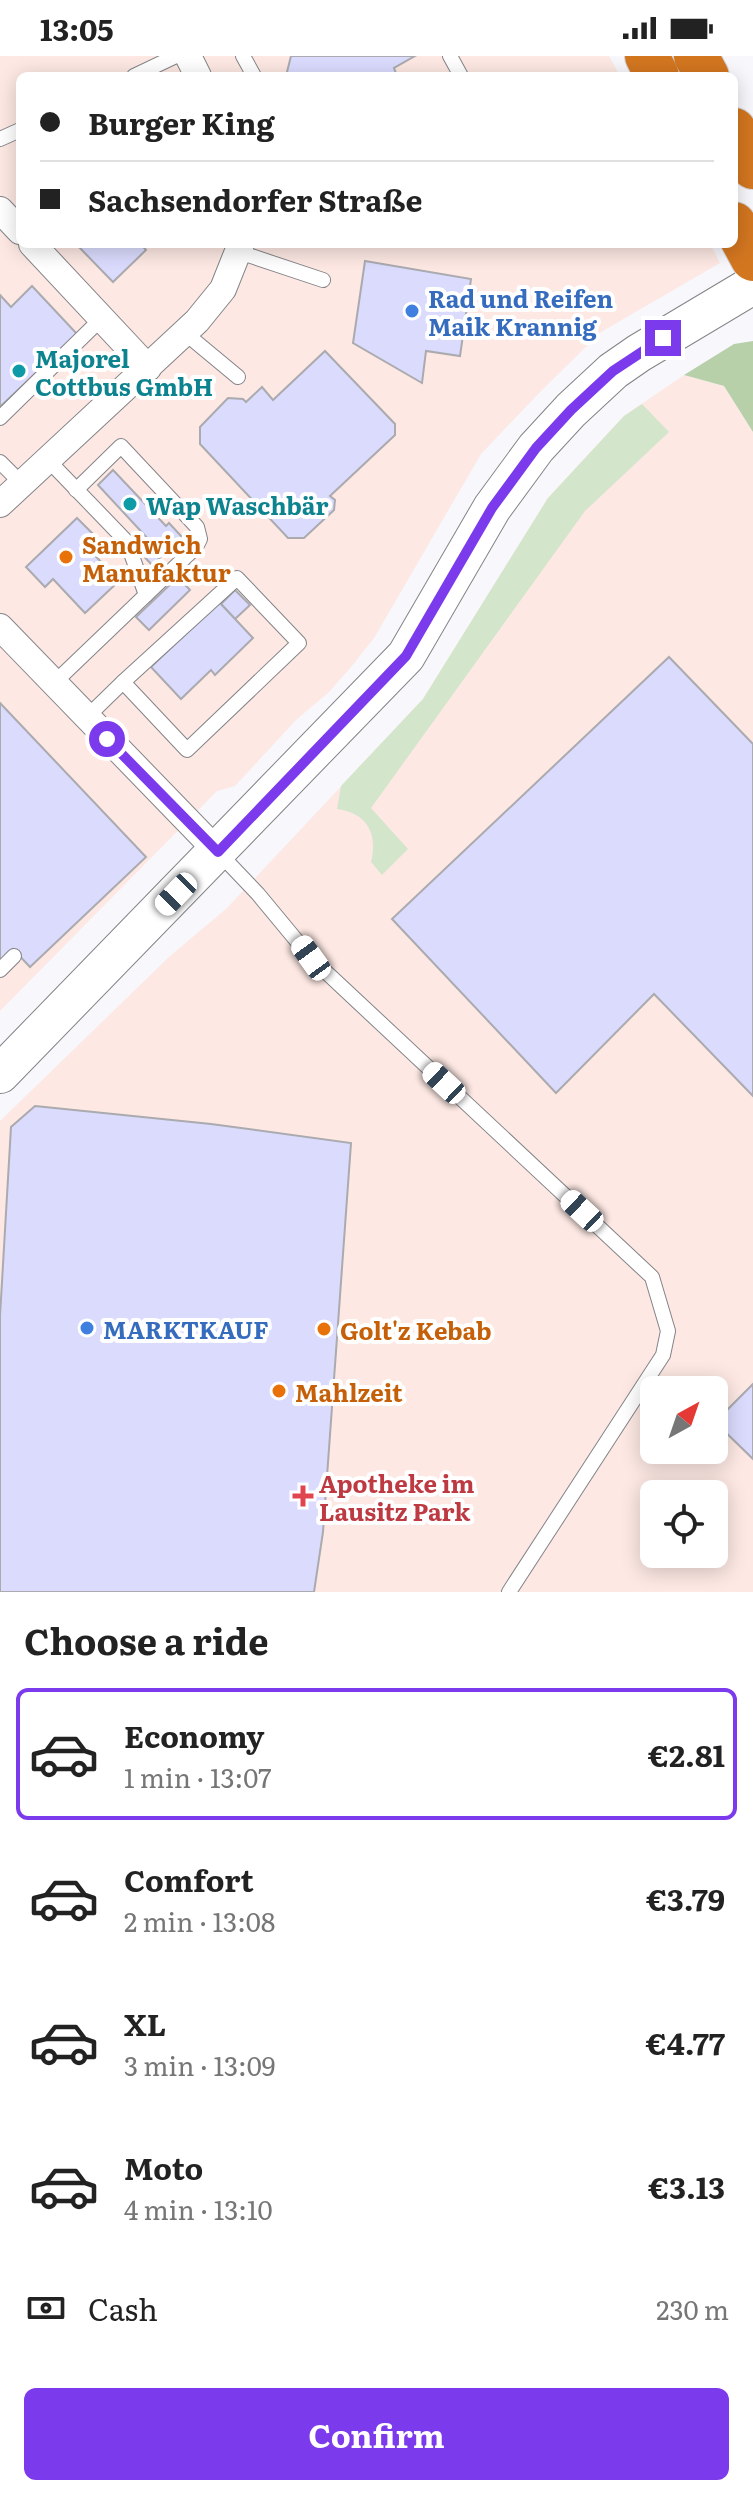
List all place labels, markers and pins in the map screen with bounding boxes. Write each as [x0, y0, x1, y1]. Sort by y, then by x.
place label: Rad und Reifen Maik Krannig [428, 280, 613, 343]
marker: Rad und Reifen Maik Krannig [403, 302, 421, 320]
place label: Majorel Cottbus GmbH [35, 340, 213, 403]
marker: Majorel Cottbus GmbH [10, 362, 28, 380]
place label: Wap Waschbär [146, 487, 328, 522]
marker: Wap Waschbär [121, 495, 139, 513]
place label: Sandwich Manufaktur [82, 526, 231, 589]
marker: Sandwich Manufaktur [57, 548, 75, 566]
place label: MARKTKAUF [103, 1311, 269, 1346]
place label: Golt'z Kebab [340, 1312, 491, 1347]
marker: MARKTKAUF [78, 1319, 96, 1337]
marker: Golt'z Kebab [315, 1320, 333, 1338]
place label: Mahlzeit [295, 1374, 403, 1409]
marker: Mahlzeit [270, 1382, 288, 1400]
place label: Apotheke im Lausitz Park [319, 1465, 475, 1528]
marker: Apotheke im Lausitz Park [294, 1487, 312, 1505]

